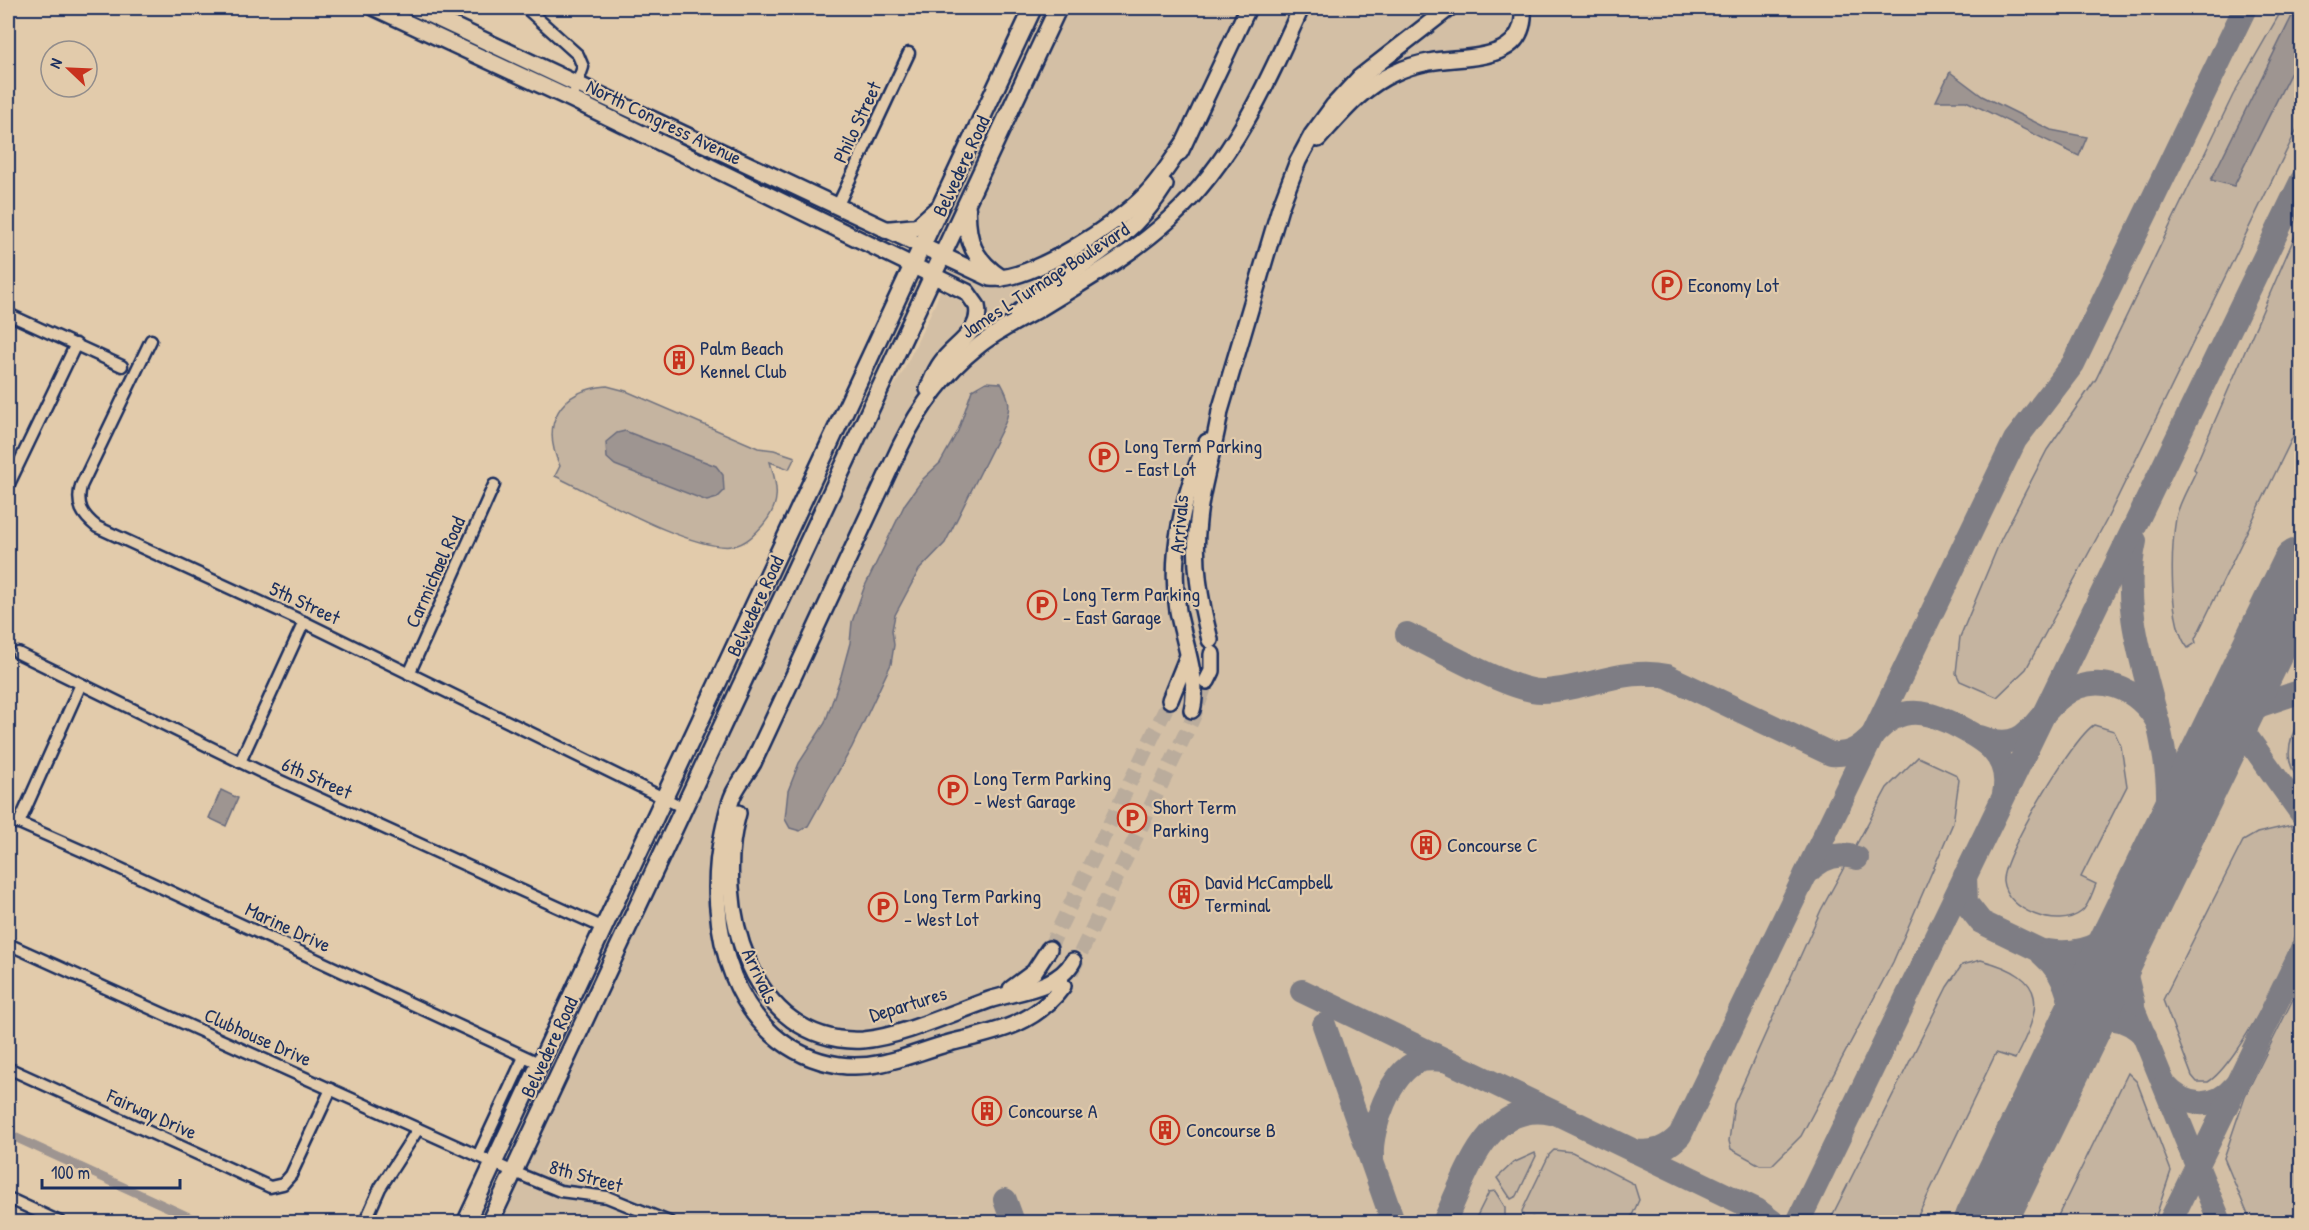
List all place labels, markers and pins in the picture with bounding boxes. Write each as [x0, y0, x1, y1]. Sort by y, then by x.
parking icon: Economy Lot [1651, 269, 1683, 301]
place label: Economy Lot [1688, 271, 1780, 298]
place label: Palm Beach Kennel Club [700, 334, 787, 384]
building icon: Palm Beach Kennel Club [663, 344, 695, 376]
place label: Long Term Parking - East Lot [1125, 432, 1262, 482]
parking icon: Long Term Parking - East Lot [1088, 441, 1120, 473]
place label: Long Term Parking - East Garage [1063, 580, 1200, 630]
parking icon: Long Term Parking - East Garage [1026, 589, 1058, 621]
place label: Long Term Parking - West Garage [974, 764, 1111, 814]
parking icon: Long Term Parking - West Garage [937, 774, 969, 806]
place label: Short Term Parking [1153, 793, 1236, 843]
parking icon: Short Term Parking [1116, 802, 1148, 834]
building icon: Concourse C [1410, 829, 1442, 861]
place label: Concourse C [1447, 831, 1538, 858]
place label: David McCampbell Terminal [1205, 868, 1333, 918]
building icon: David McCampbell Terminal [1168, 878, 1200, 910]
place label: Long Term Parking - West Lot [904, 882, 1041, 932]
parking icon: Long Term Parking - West Lot [867, 891, 899, 923]
building icon: Concourse A [971, 1095, 1003, 1127]
place label: Concourse A [1008, 1097, 1098, 1124]
building icon: Concourse B [1149, 1114, 1181, 1146]
place label: Concourse B [1186, 1116, 1276, 1143]

